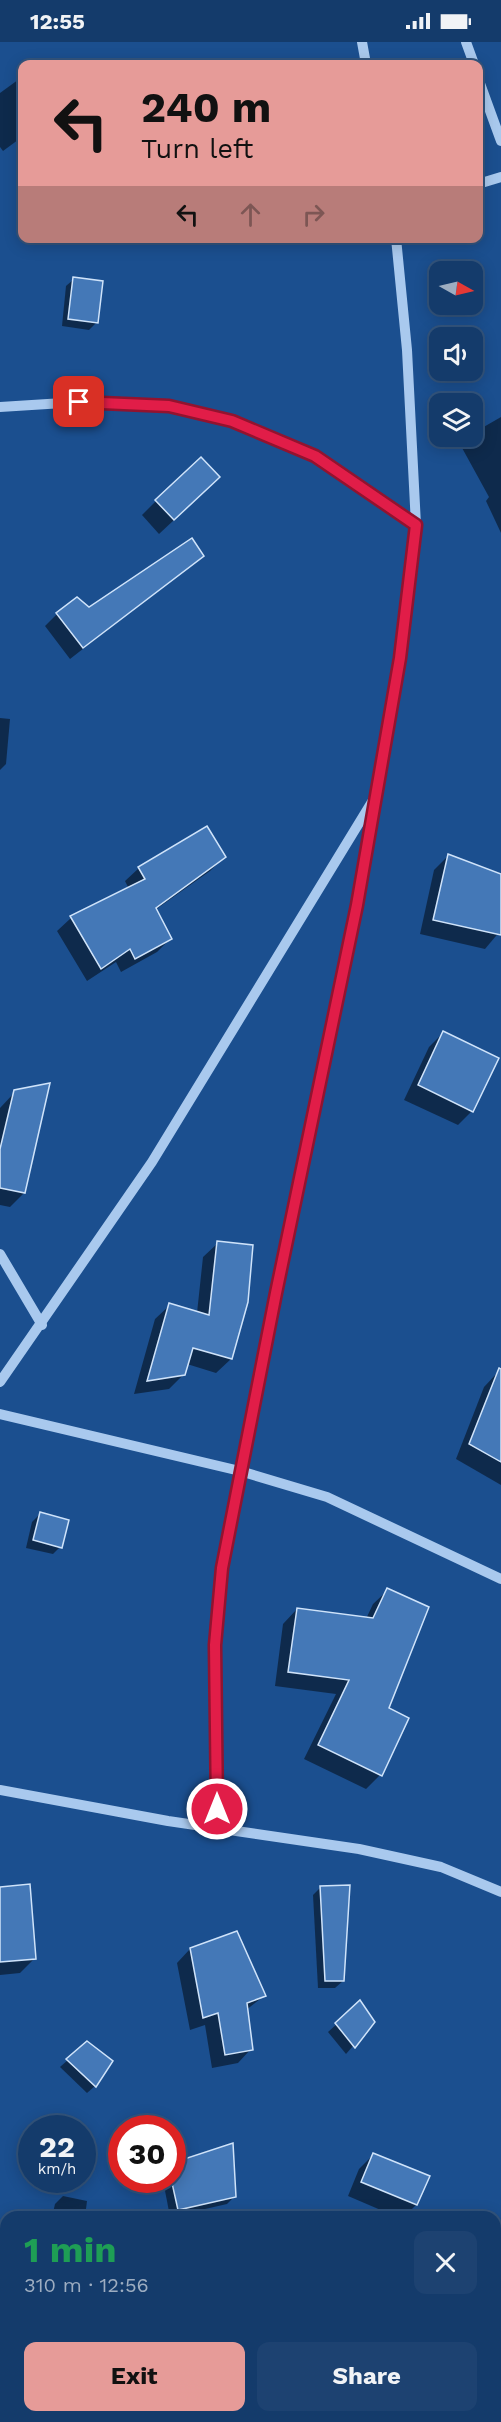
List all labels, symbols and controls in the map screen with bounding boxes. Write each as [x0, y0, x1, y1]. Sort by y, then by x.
text: 12:55 [30, 9, 85, 34]
text: 240 m [141, 83, 271, 132]
icon: left [42, 84, 120, 162]
text: Turn left [141, 133, 253, 165]
icon: left [171, 198, 204, 231]
icon: ahead [234, 198, 267, 231]
icon: right [297, 198, 330, 231]
north arrow [429, 261, 483, 315]
map controls [429, 261, 483, 447]
button: sound [429, 327, 483, 381]
pin [53, 376, 104, 427]
icon: arrive [62, 385, 95, 418]
button: layers [429, 393, 483, 447]
position arrow [185, 1777, 249, 1841]
speed limit sign: 30 [108, 2115, 186, 2193]
text: 22 [39, 2129, 75, 2164]
text: km/h [38, 2160, 76, 2178]
text: 1 min [24, 2229, 116, 2271]
button: close [414, 2231, 477, 2294]
text: 310 m · 12:56 [24, 2273, 149, 2297]
button: Exit [24, 2342, 245, 2411]
button: Share [257, 2342, 477, 2411]

